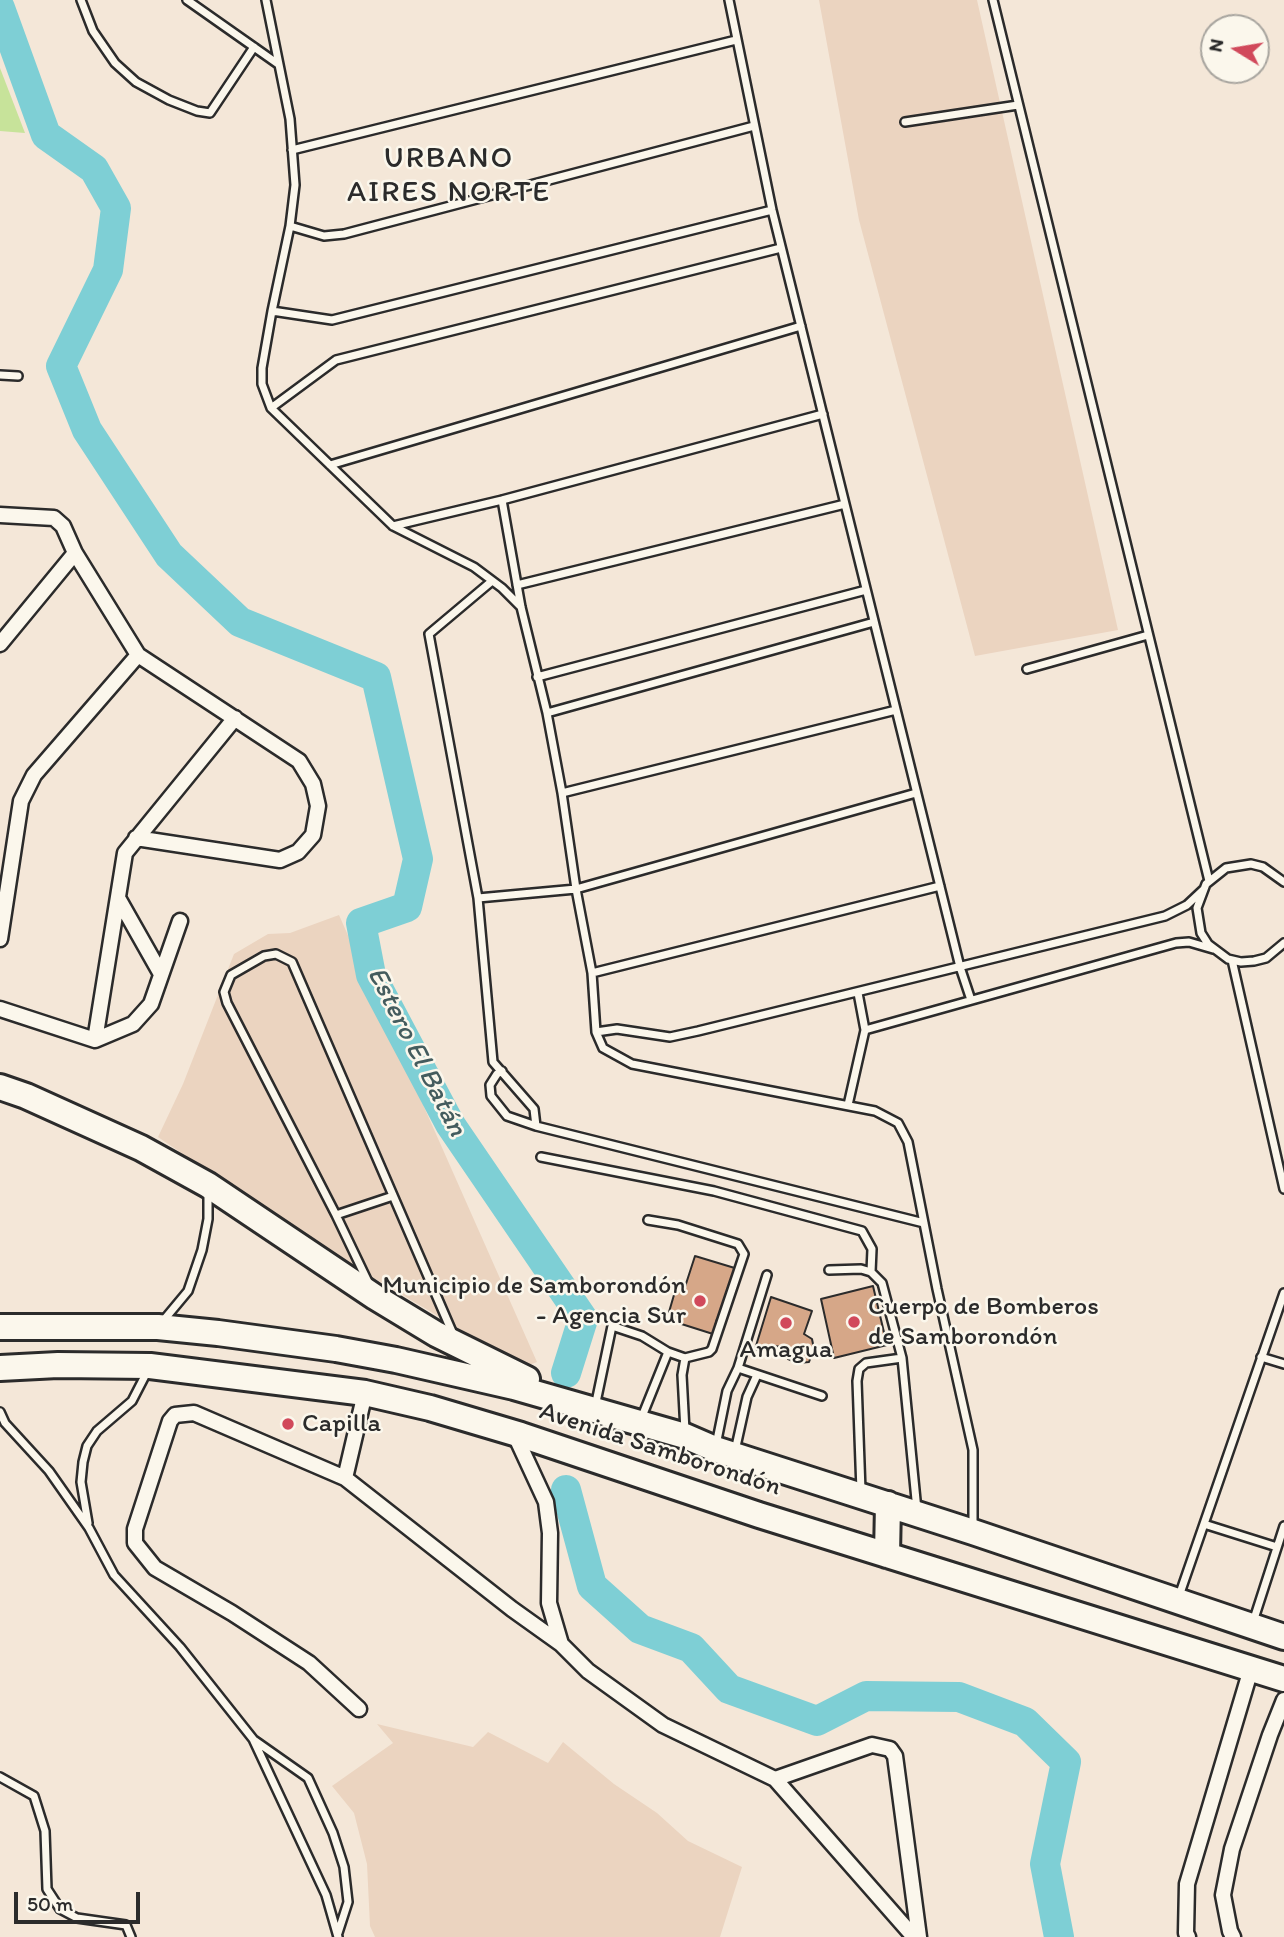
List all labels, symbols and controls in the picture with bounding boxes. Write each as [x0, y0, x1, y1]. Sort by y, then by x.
north arrow [1200, 14, 1270, 84]
text: N [1203, 37, 1228, 54]
district label: URBANO AIRES NORTE [350, 141, 548, 212]
water label: Estero El Batán [359, 962, 473, 1142]
place label: Municipio de Samborondón - Agencia Sur [383, 1270, 686, 1332]
place label: Cuerpo de Bomberos de Samborondón [868, 1291, 1099, 1352]
marker: Municipio de Samborondón - Agencia Sur [692, 1293, 708, 1309]
marker: Cuerpo de Bomberos de Samborondón [846, 1314, 862, 1330]
marker: Amagua [778, 1315, 794, 1331]
place label: Amagua [740, 1334, 832, 1366]
street label: Avenida Samborondón [536, 1396, 784, 1504]
place label: Capilla [302, 1408, 381, 1440]
marker: Capilla [280, 1416, 296, 1432]
scale bar [18, 1878, 144, 1922]
text: 50 m [27, 1891, 73, 1916]

